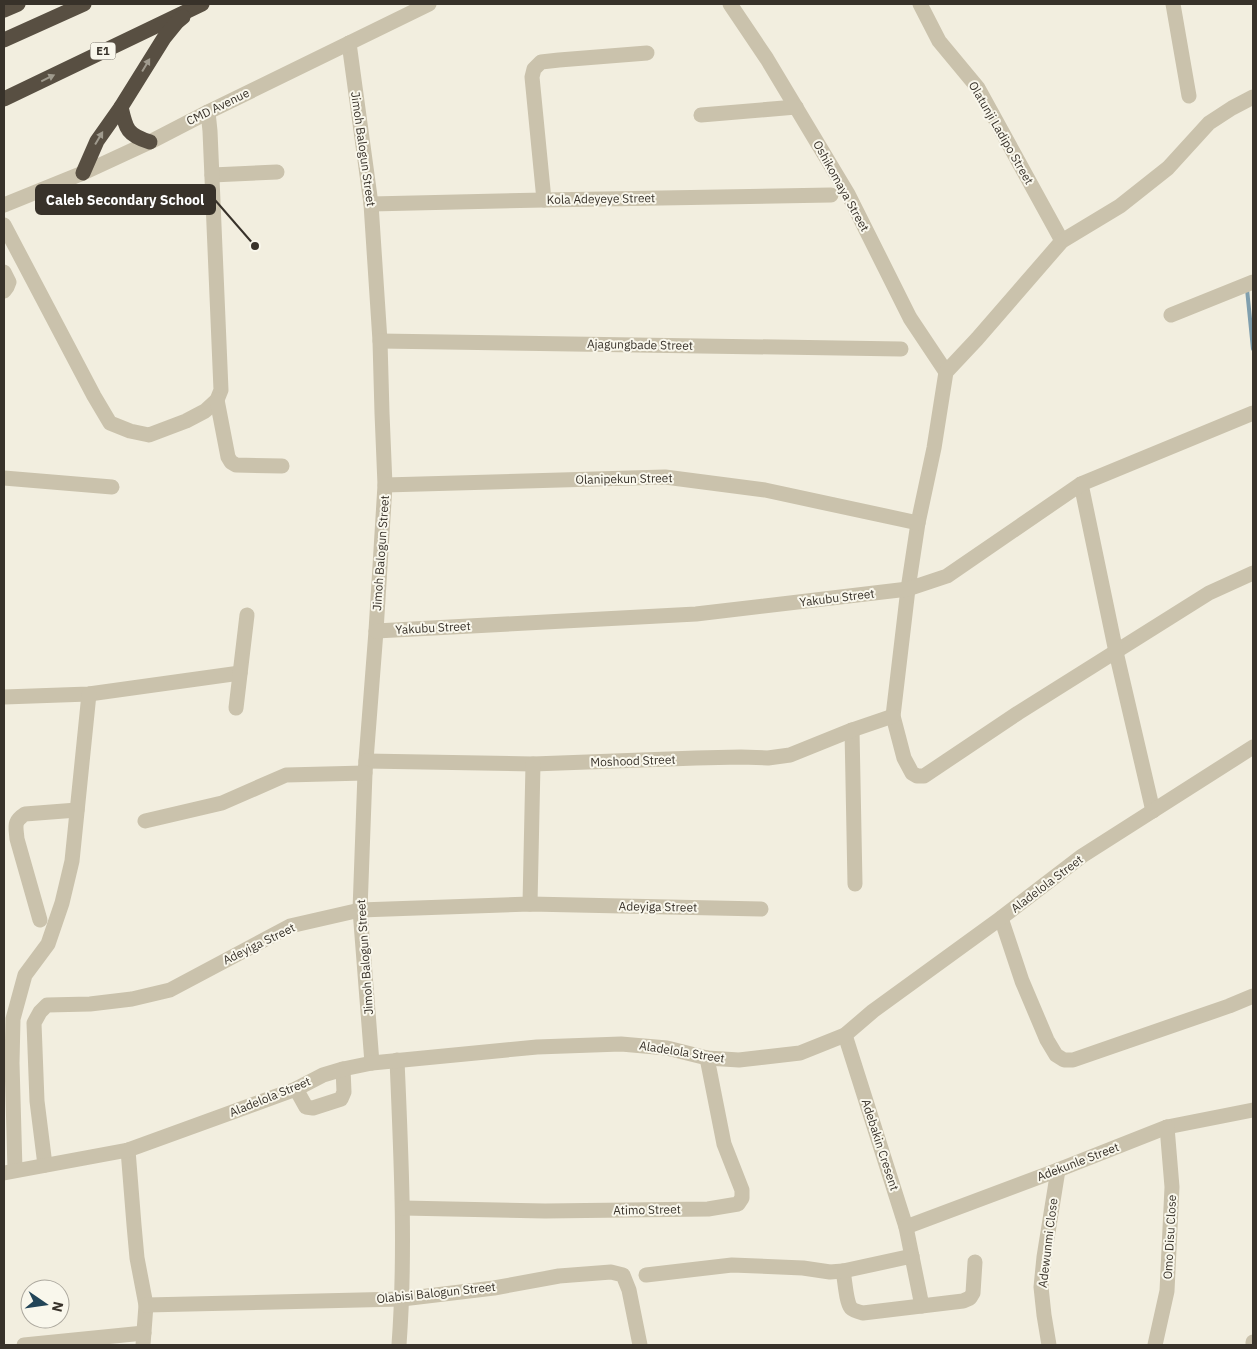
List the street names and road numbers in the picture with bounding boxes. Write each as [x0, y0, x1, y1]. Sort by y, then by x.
road number: E1 [90, 42, 116, 59]
street label: Olatunji Ladipo Street [966, 78, 1037, 187]
street label: CMD Avenue [184, 85, 252, 128]
street label: Jimoh Balogun Street [348, 91, 379, 207]
street label: Oshikomaya Street [810, 138, 873, 234]
street label: Kola Adeyeye Street [547, 190, 655, 207]
street label: Ajagungbade Street [587, 336, 693, 353]
street label: Olanipekun Street [575, 470, 673, 487]
street label: Jimoh Balogun Street [369, 495, 392, 611]
street label: Yakubu Street [799, 585, 875, 610]
street label: Yakubu Street [395, 618, 471, 637]
street label: Moshood Street [590, 752, 676, 769]
street label: Aladelola Street [1008, 852, 1086, 916]
street label: Adeyiga Street [619, 898, 697, 915]
street label: Jimoh Balogun Street [353, 899, 376, 1015]
street label: Adeyiga Street [220, 920, 297, 968]
street label: Aladelola Street [638, 1037, 726, 1066]
street label: Aladelola Street [227, 1073, 313, 1120]
street label: Adebakin Cresent [859, 1097, 902, 1193]
street label: Adekunle Street [1035, 1139, 1121, 1184]
street label: Omo Disu Close [1160, 1194, 1179, 1280]
street label: Adewunmi Close [1035, 1197, 1060, 1289]
street label: Atimo Street [613, 1201, 681, 1218]
street label: Olabisi Balogun Street [376, 1279, 496, 1306]

